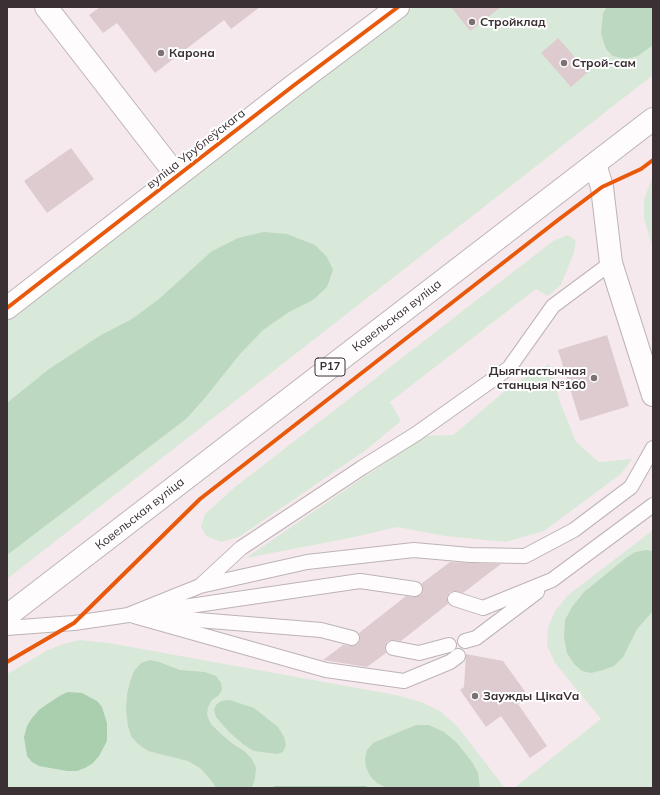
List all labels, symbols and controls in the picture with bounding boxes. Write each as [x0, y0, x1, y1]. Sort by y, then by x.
place label: Стройклад [480, 15, 546, 29]
marker: Стройклад [467, 17, 477, 27]
place label: Карона [169, 46, 215, 60]
marker: Карона [156, 48, 166, 58]
place label: Строй-сам [572, 56, 636, 70]
marker: Строй-сам [559, 58, 569, 68]
street label: вуліца Урублеўскага [144, 106, 248, 192]
street label: Ковельская вуліца [350, 277, 444, 355]
road number: Р17 [315, 358, 345, 376]
place label: Дыягнастычная станцыя №160 [489, 364, 586, 392]
marker: Дыягнастычная станцыя №160 [589, 373, 599, 383]
street label: Ковельская вуліца [93, 475, 187, 553]
place label: Заужды ЦікаVа [483, 689, 579, 703]
marker: Заужды ЦікаVа [470, 691, 480, 701]

